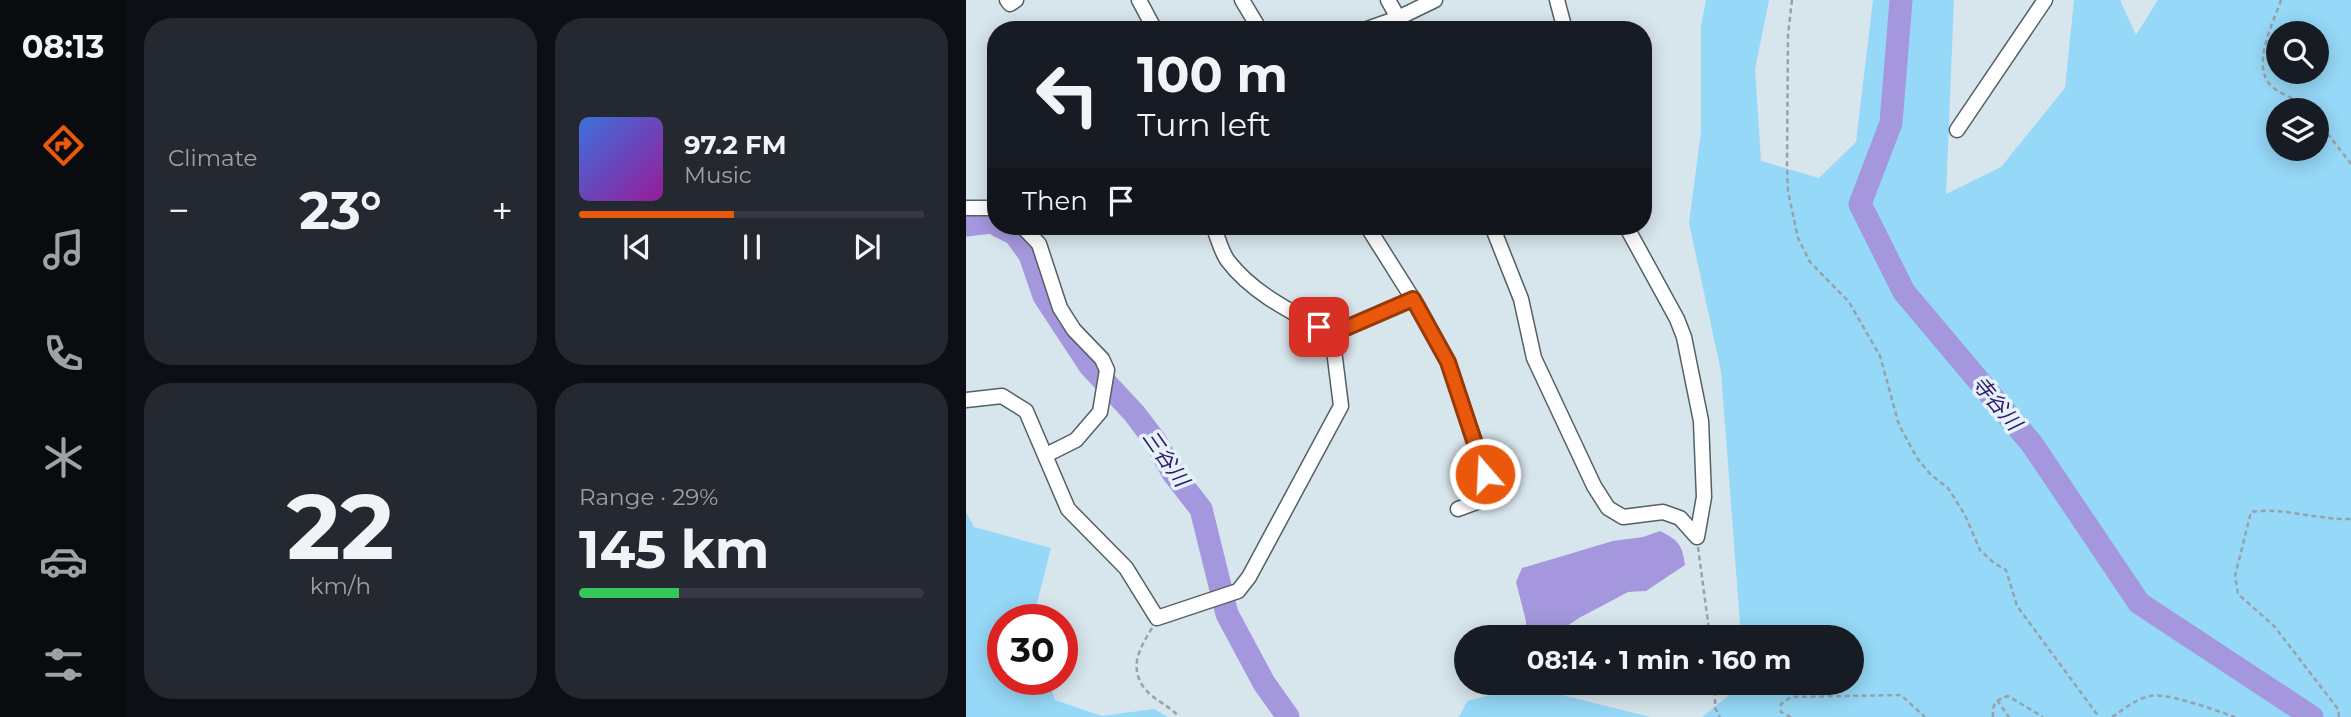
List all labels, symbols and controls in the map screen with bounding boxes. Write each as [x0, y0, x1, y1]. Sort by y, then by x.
map controls [2266, 21, 2329, 161]
button: search [2266, 21, 2329, 84]
text: 08:13 [22, 27, 104, 66]
text: 100 m [1137, 45, 1288, 104]
icon: left [1022, 49, 1113, 140]
button: layers [2266, 98, 2329, 161]
text: Turn left [1137, 105, 1271, 144]
icon: directions [39, 121, 88, 170]
text: 97.2 FM [684, 129, 787, 161]
text: Climate [168, 144, 257, 172]
text: Music [684, 161, 752, 189]
text: 23° [299, 179, 382, 242]
icon: arrive [1102, 182, 1140, 220]
text: Then [1022, 185, 1088, 217]
text: − [168, 187, 190, 234]
text: + [491, 187, 513, 234]
icon: music [39, 225, 88, 274]
icon: previous [618, 228, 656, 266]
icon: pause [733, 228, 771, 266]
icon: next [848, 228, 886, 266]
pin [1289, 297, 1349, 357]
icon: arrive [1300, 308, 1338, 346]
icon: phone [39, 329, 88, 378]
water label: 寺谷川 [1967, 371, 2028, 437]
water label: 三谷川 [1138, 425, 1195, 493]
icon: climate [39, 433, 88, 482]
position arrow [1448, 437, 1522, 511]
text: 22 [287, 471, 394, 582]
text: Range · 29% [579, 483, 718, 511]
text: 145 km [579, 518, 769, 581]
icon: car [39, 537, 88, 586]
text: km/h [310, 572, 371, 600]
speed limit sign: 30 [987, 604, 1078, 695]
icon: filters [39, 640, 88, 689]
text: 08:14 · 1 min · 160 m [1527, 644, 1791, 676]

